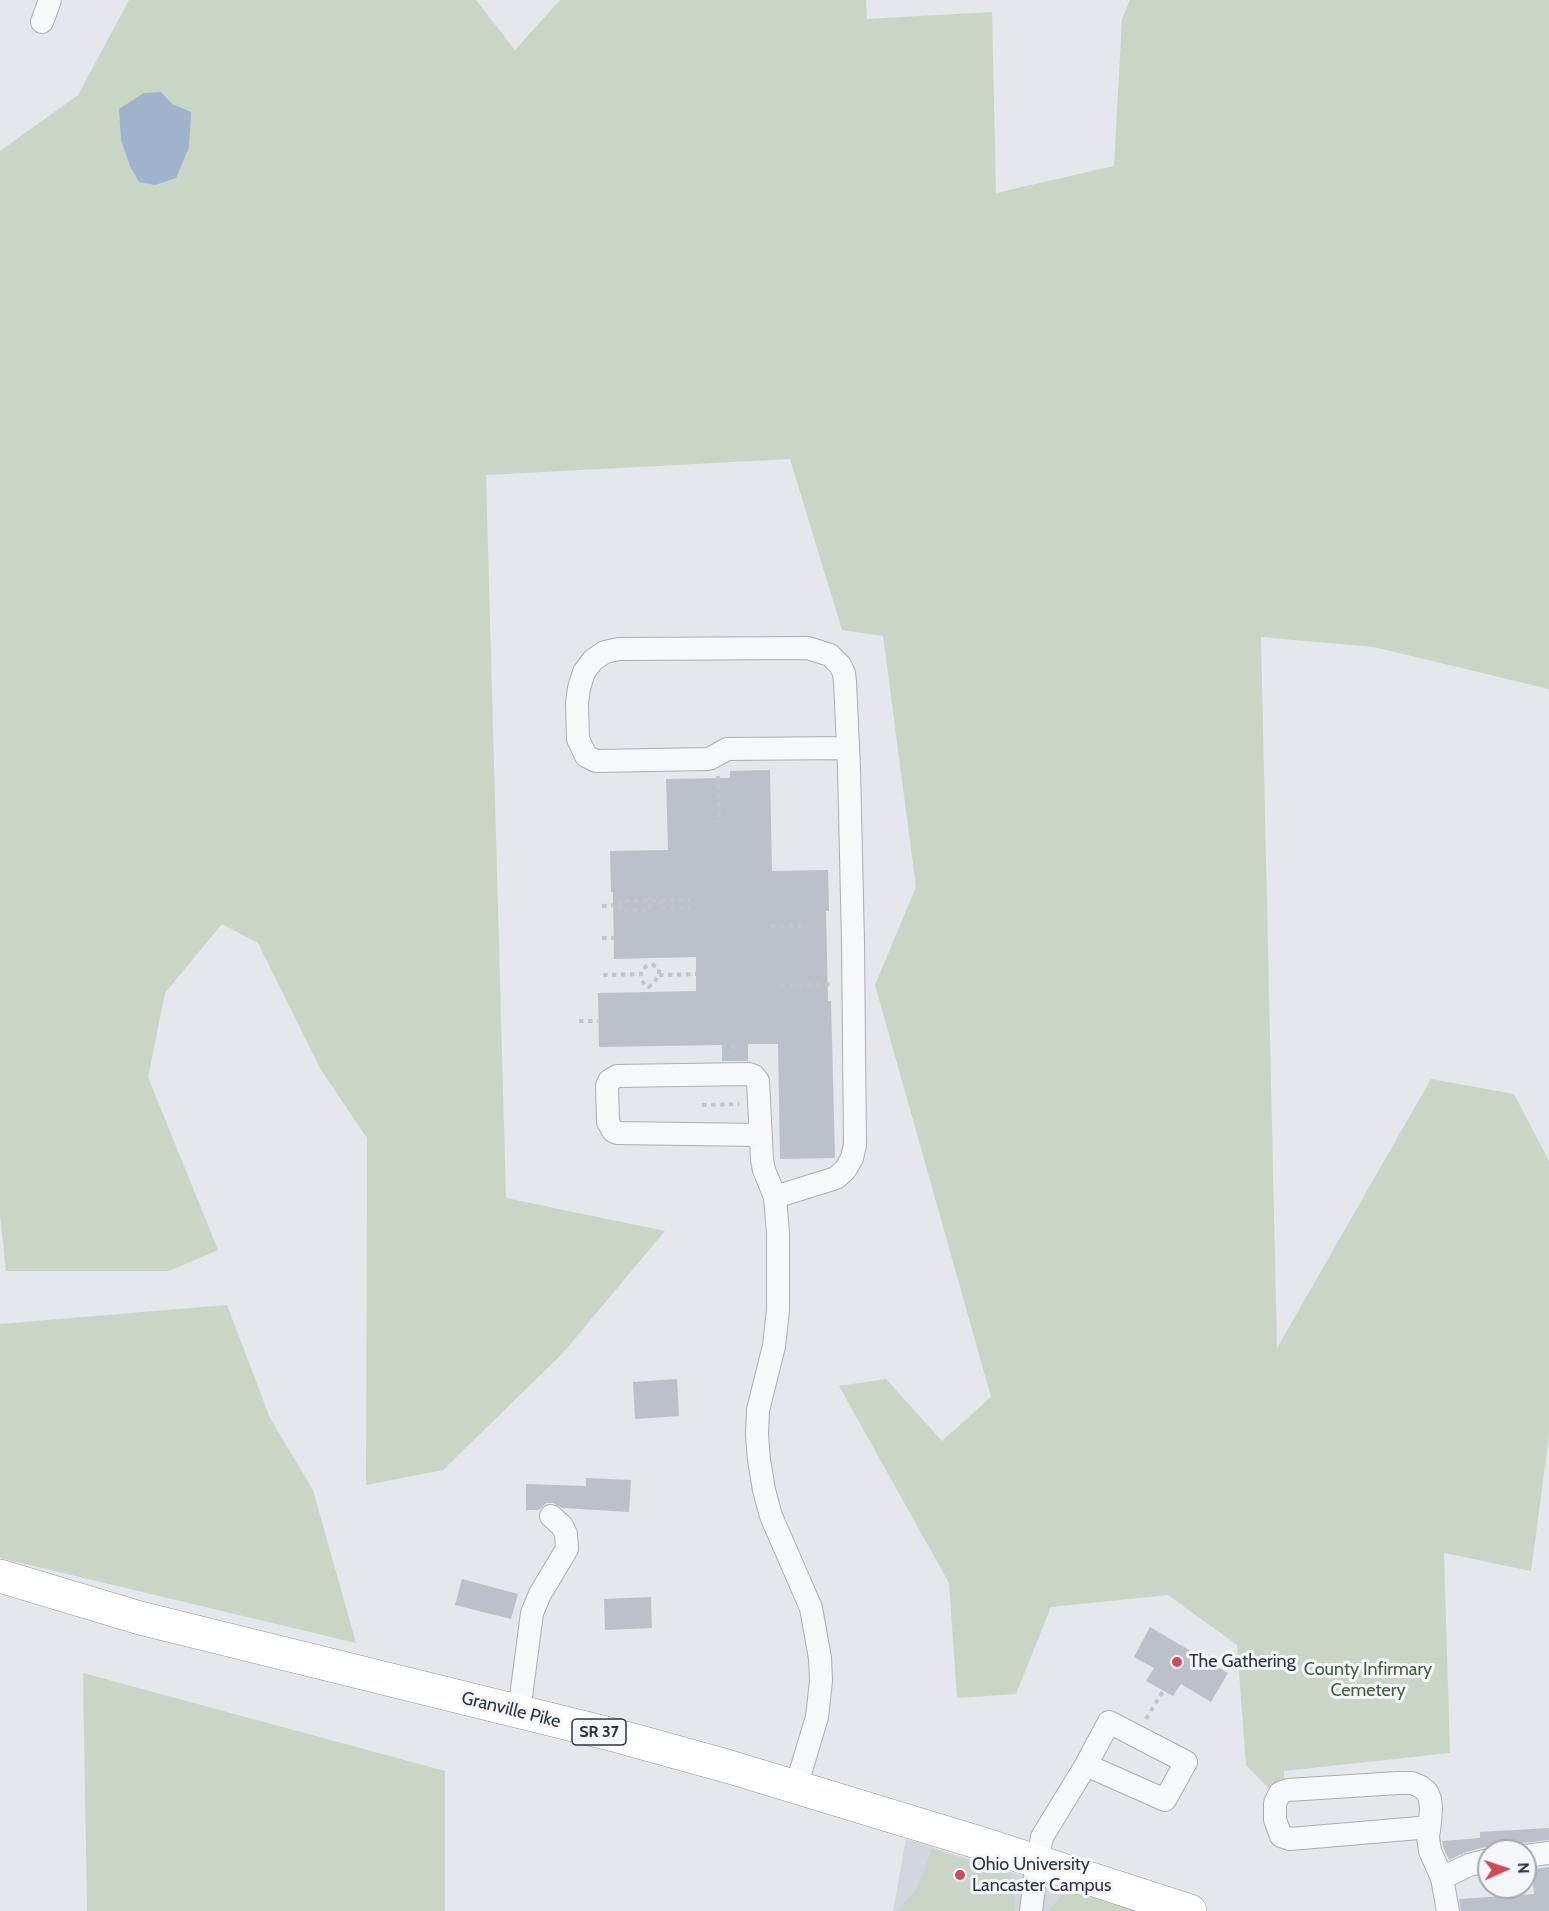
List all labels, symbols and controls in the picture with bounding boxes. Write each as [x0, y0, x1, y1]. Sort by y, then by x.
place label: The Gathering [1189, 1651, 1296, 1673]
marker: The Gathering [1170, 1655, 1184, 1669]
park label: County Infirmary Cemetery [1304, 1659, 1432, 1702]
street label: Granville Pike [459, 1687, 563, 1733]
road number: SR 37 [572, 1719, 626, 1745]
north arrow [1477, 1839, 1537, 1899]
place label: Ohio University Lancaster Campus [972, 1854, 1111, 1896]
text: N [1514, 1862, 1533, 1874]
marker: Ohio University Lancaster Campus [953, 1868, 967, 1882]

